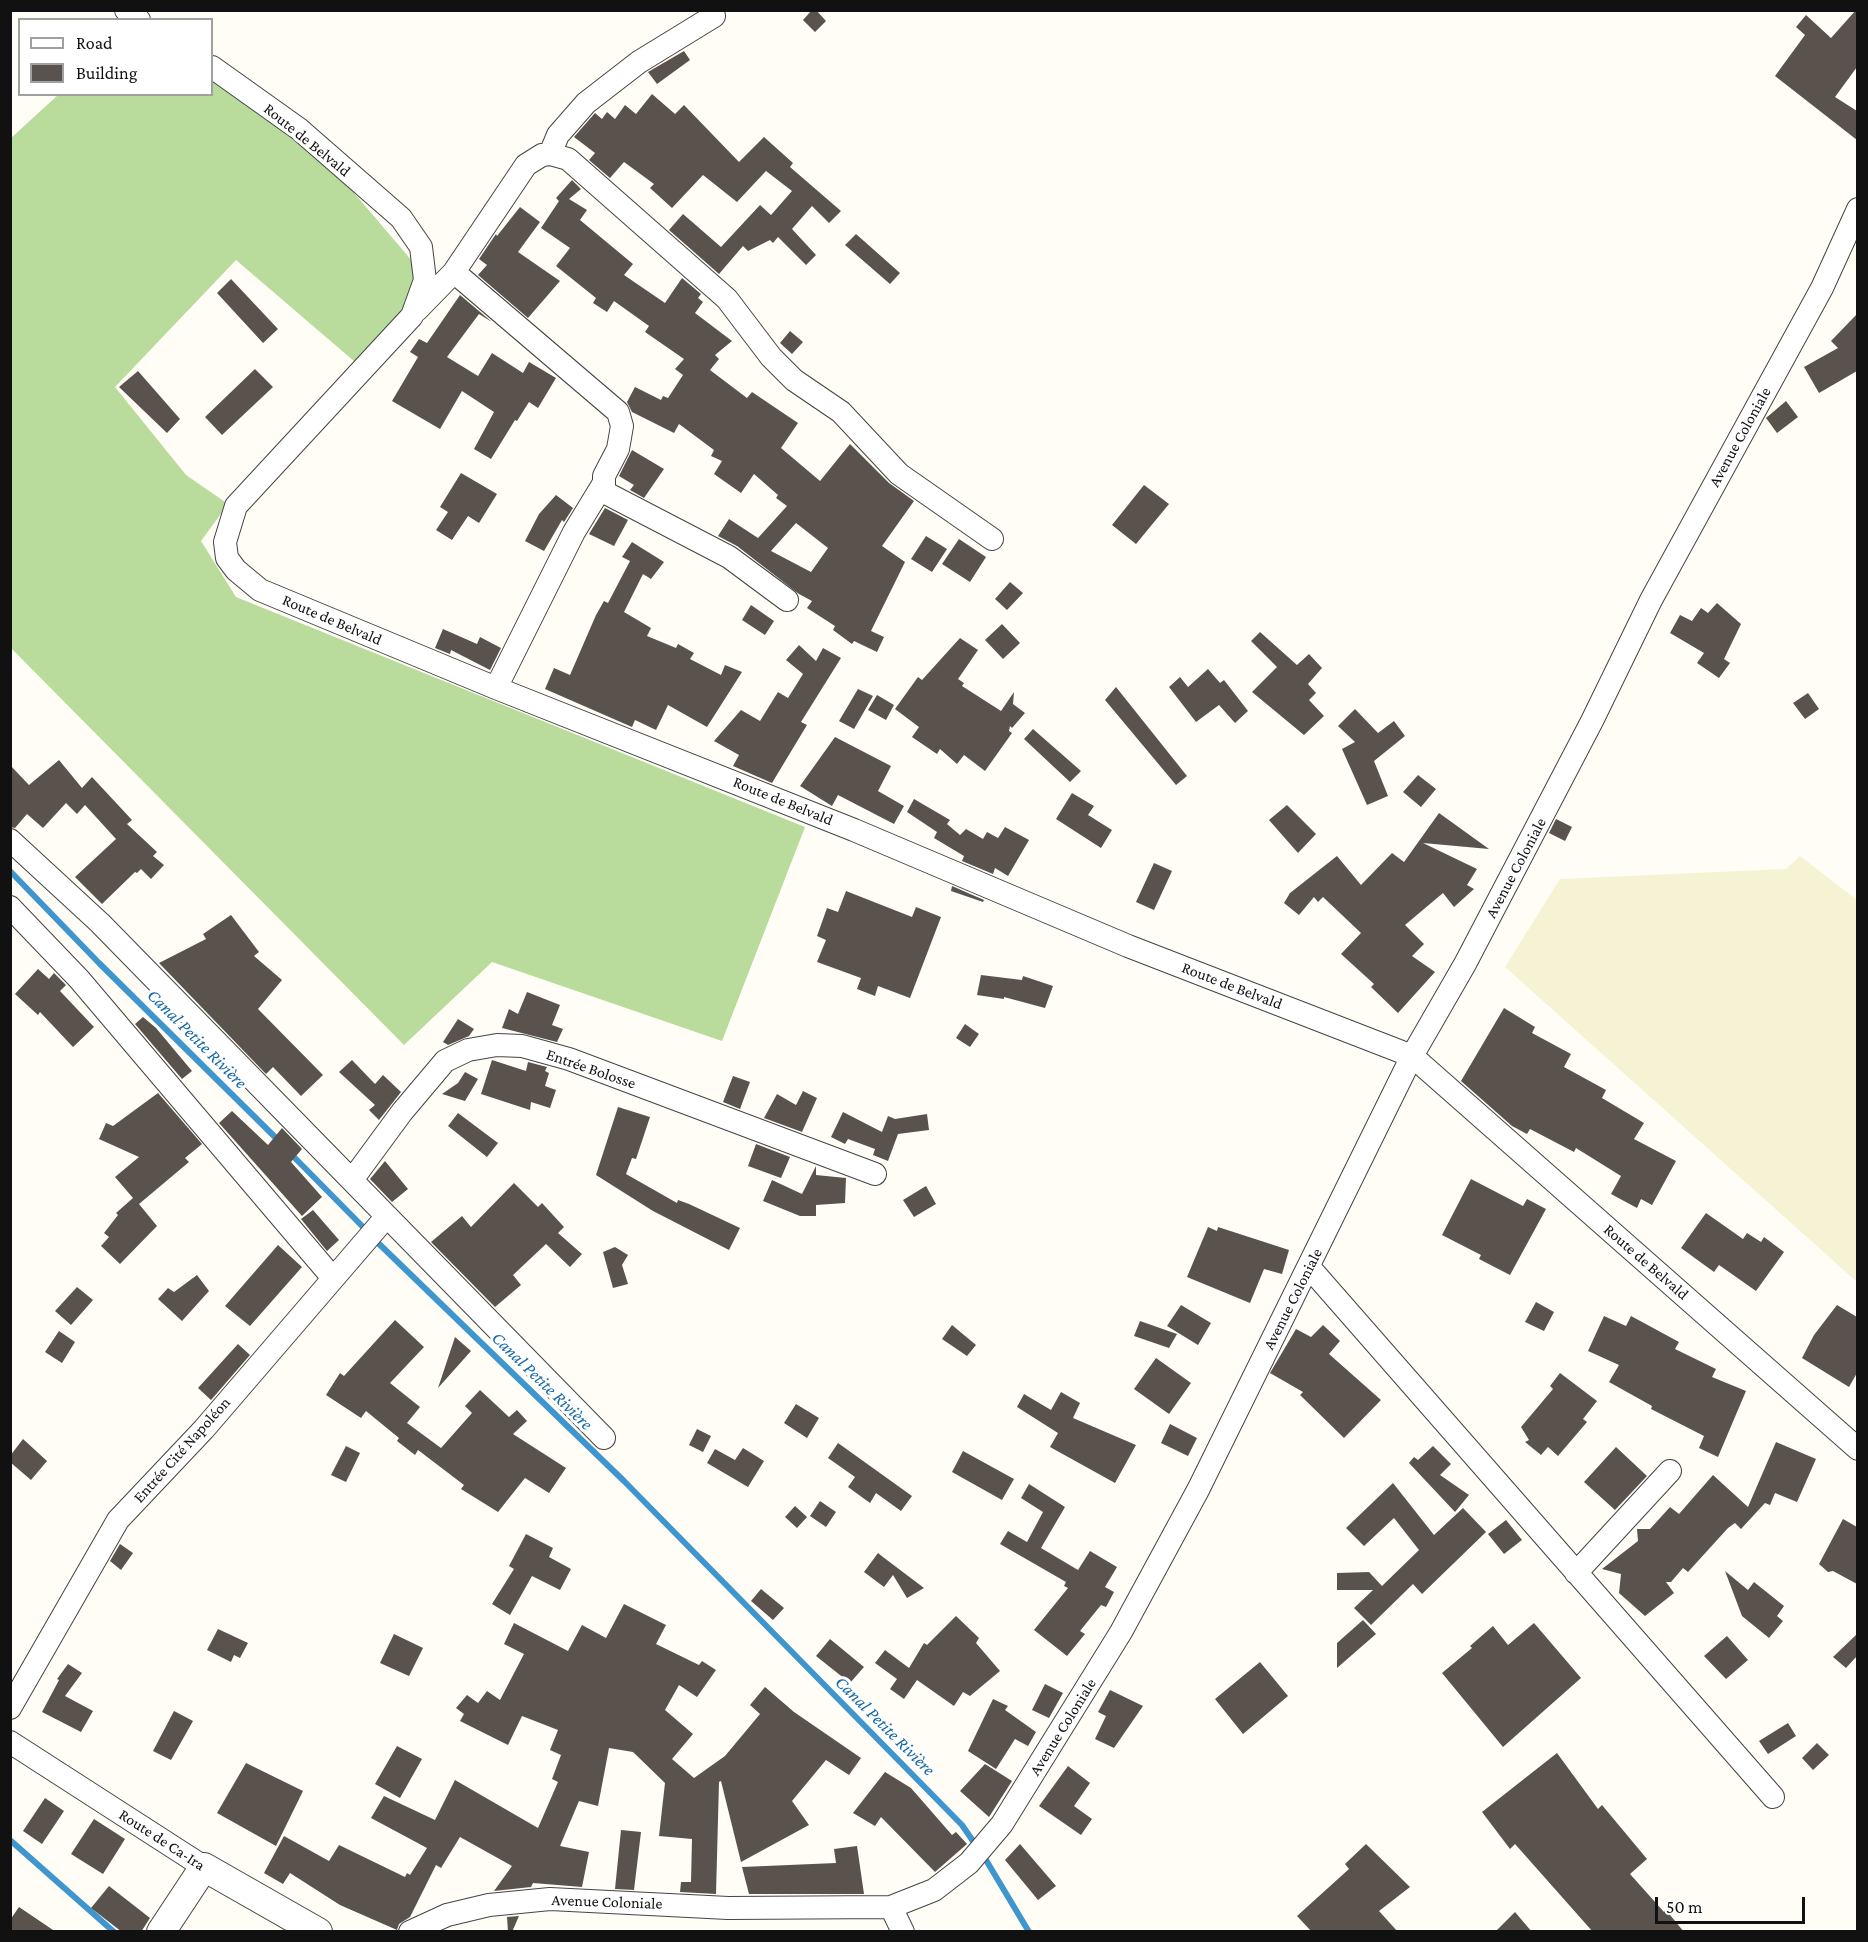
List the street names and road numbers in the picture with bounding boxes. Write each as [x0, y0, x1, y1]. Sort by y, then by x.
street label: Route de Belvald [260, 99, 354, 181]
street label: Avenue Coloniale [1705, 384, 1775, 490]
street label: Route de Belvald [279, 590, 385, 650]
street label: Route de Belvald [730, 772, 836, 830]
street label: Avenue Coloniale [1481, 814, 1551, 922]
street label: Route de Belvald [1179, 958, 1285, 1014]
street label: Entrée Bolosse [544, 1045, 638, 1093]
street label: Route de Belvald [1600, 1220, 1692, 1304]
street label: Avenue Coloniale [1259, 1245, 1327, 1353]
street label: Entrée Cité Napoléon [129, 1393, 235, 1507]
street label: Avenue Coloniale [1025, 1675, 1101, 1779]
street label: Route de Ca-Ira [115, 1805, 209, 1875]
street label: Avenue Coloniale [551, 1890, 663, 1914]

